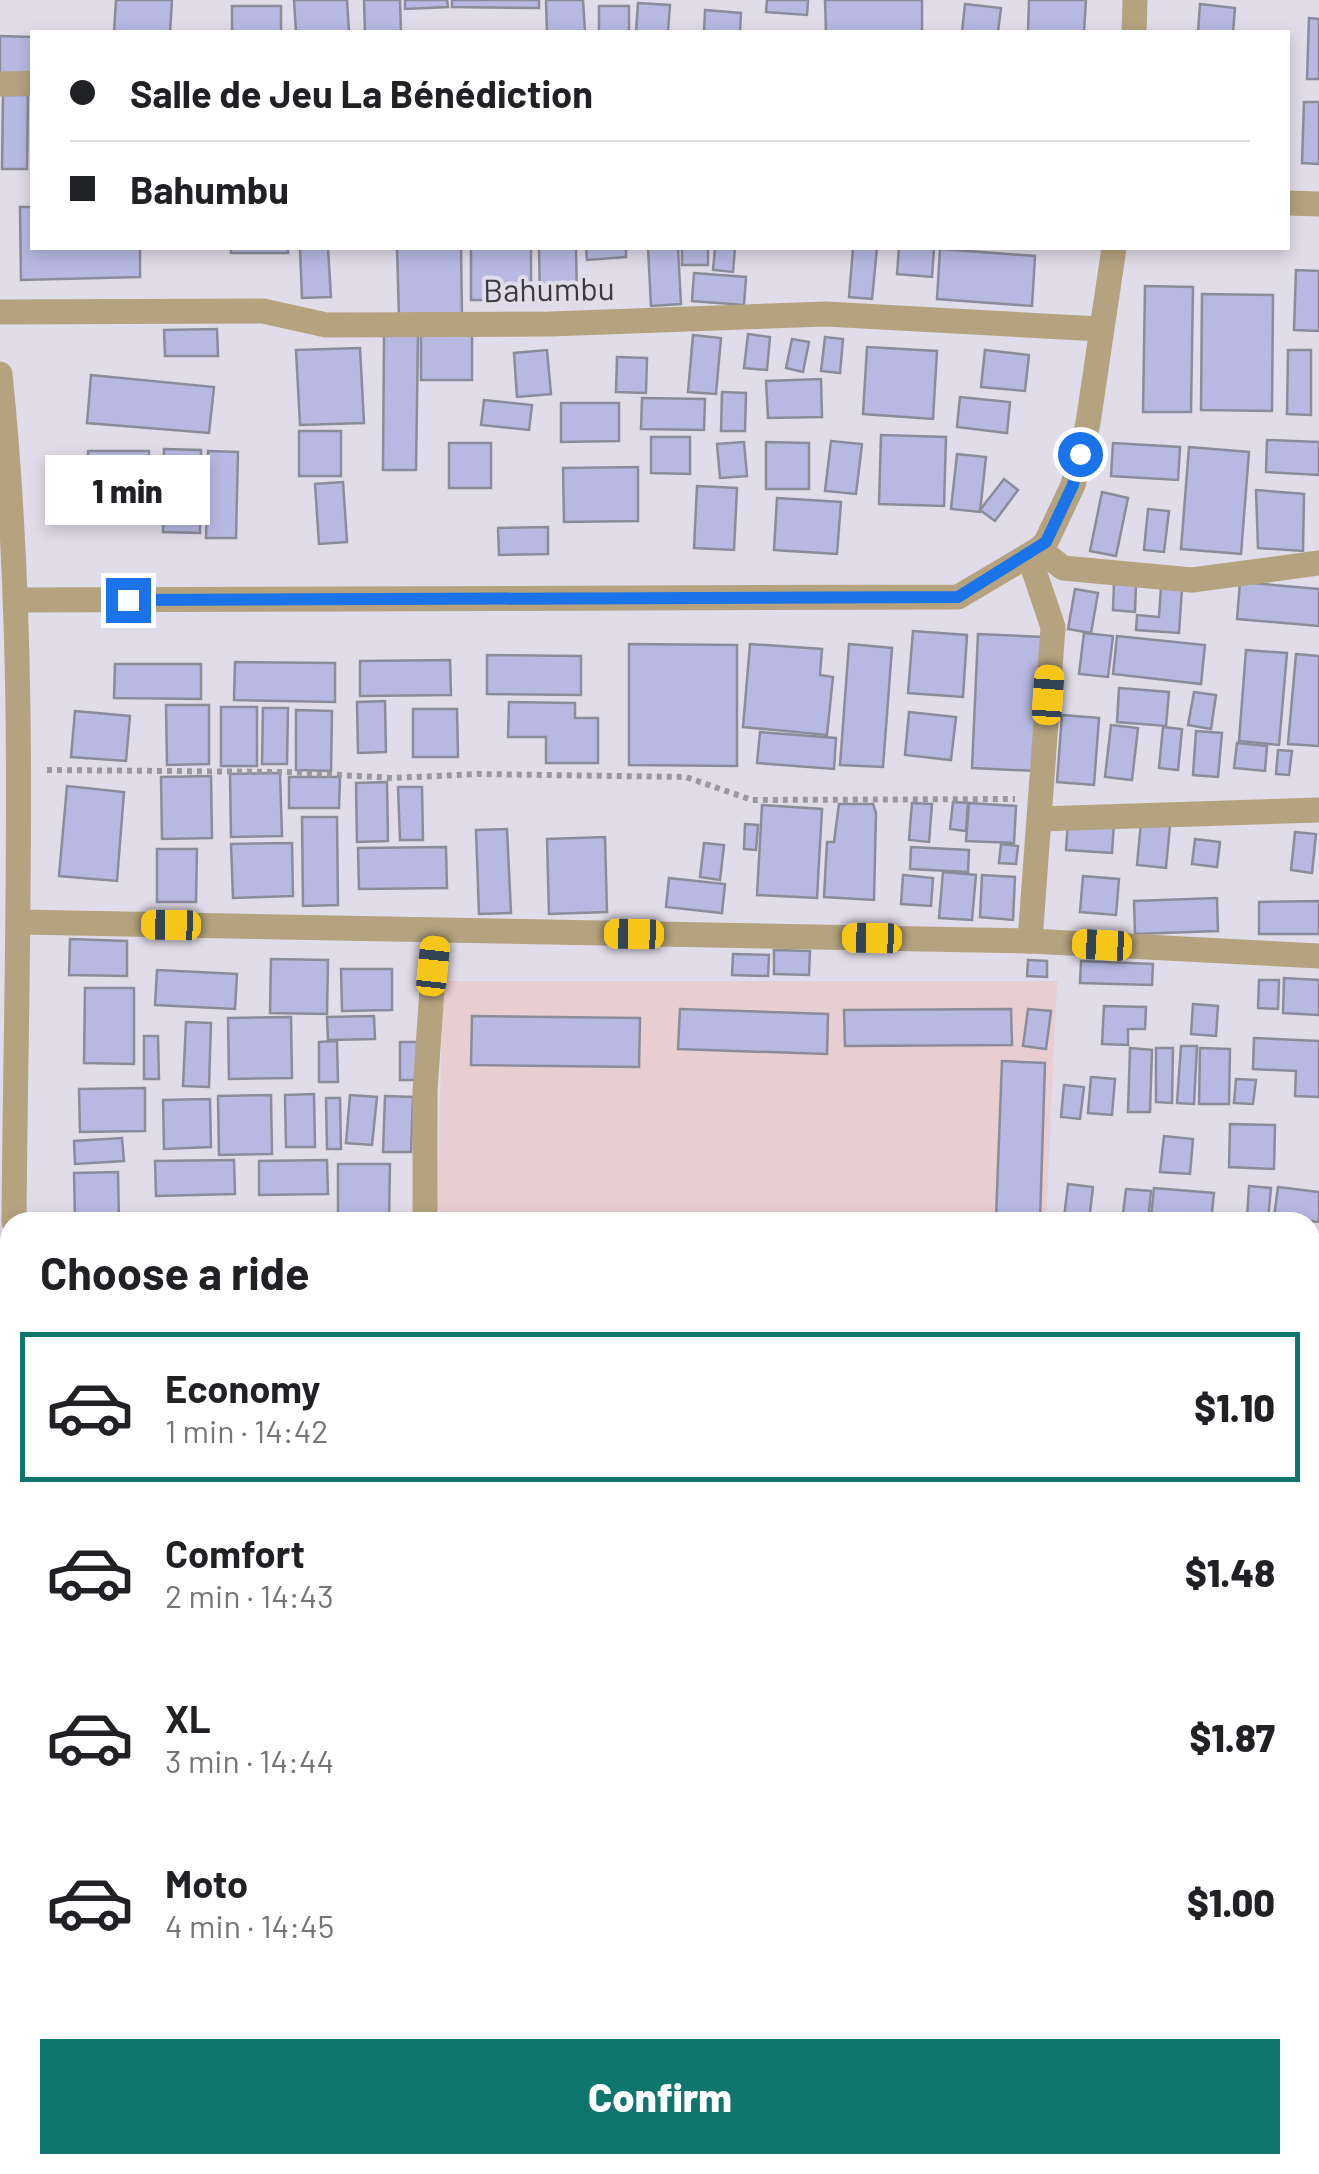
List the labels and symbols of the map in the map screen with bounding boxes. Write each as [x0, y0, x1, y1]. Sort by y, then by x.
street label: Bahumbu [483, 268, 615, 308]
route start [1058, 432, 1103, 477]
callout: 1 min [46, 455, 210, 525]
route end [106, 578, 151, 623]
car [1031, 664, 1065, 726]
car [141, 909, 201, 941]
car [604, 918, 664, 950]
car [842, 922, 902, 954]
car [1071, 928, 1133, 962]
car [415, 935, 451, 997]

